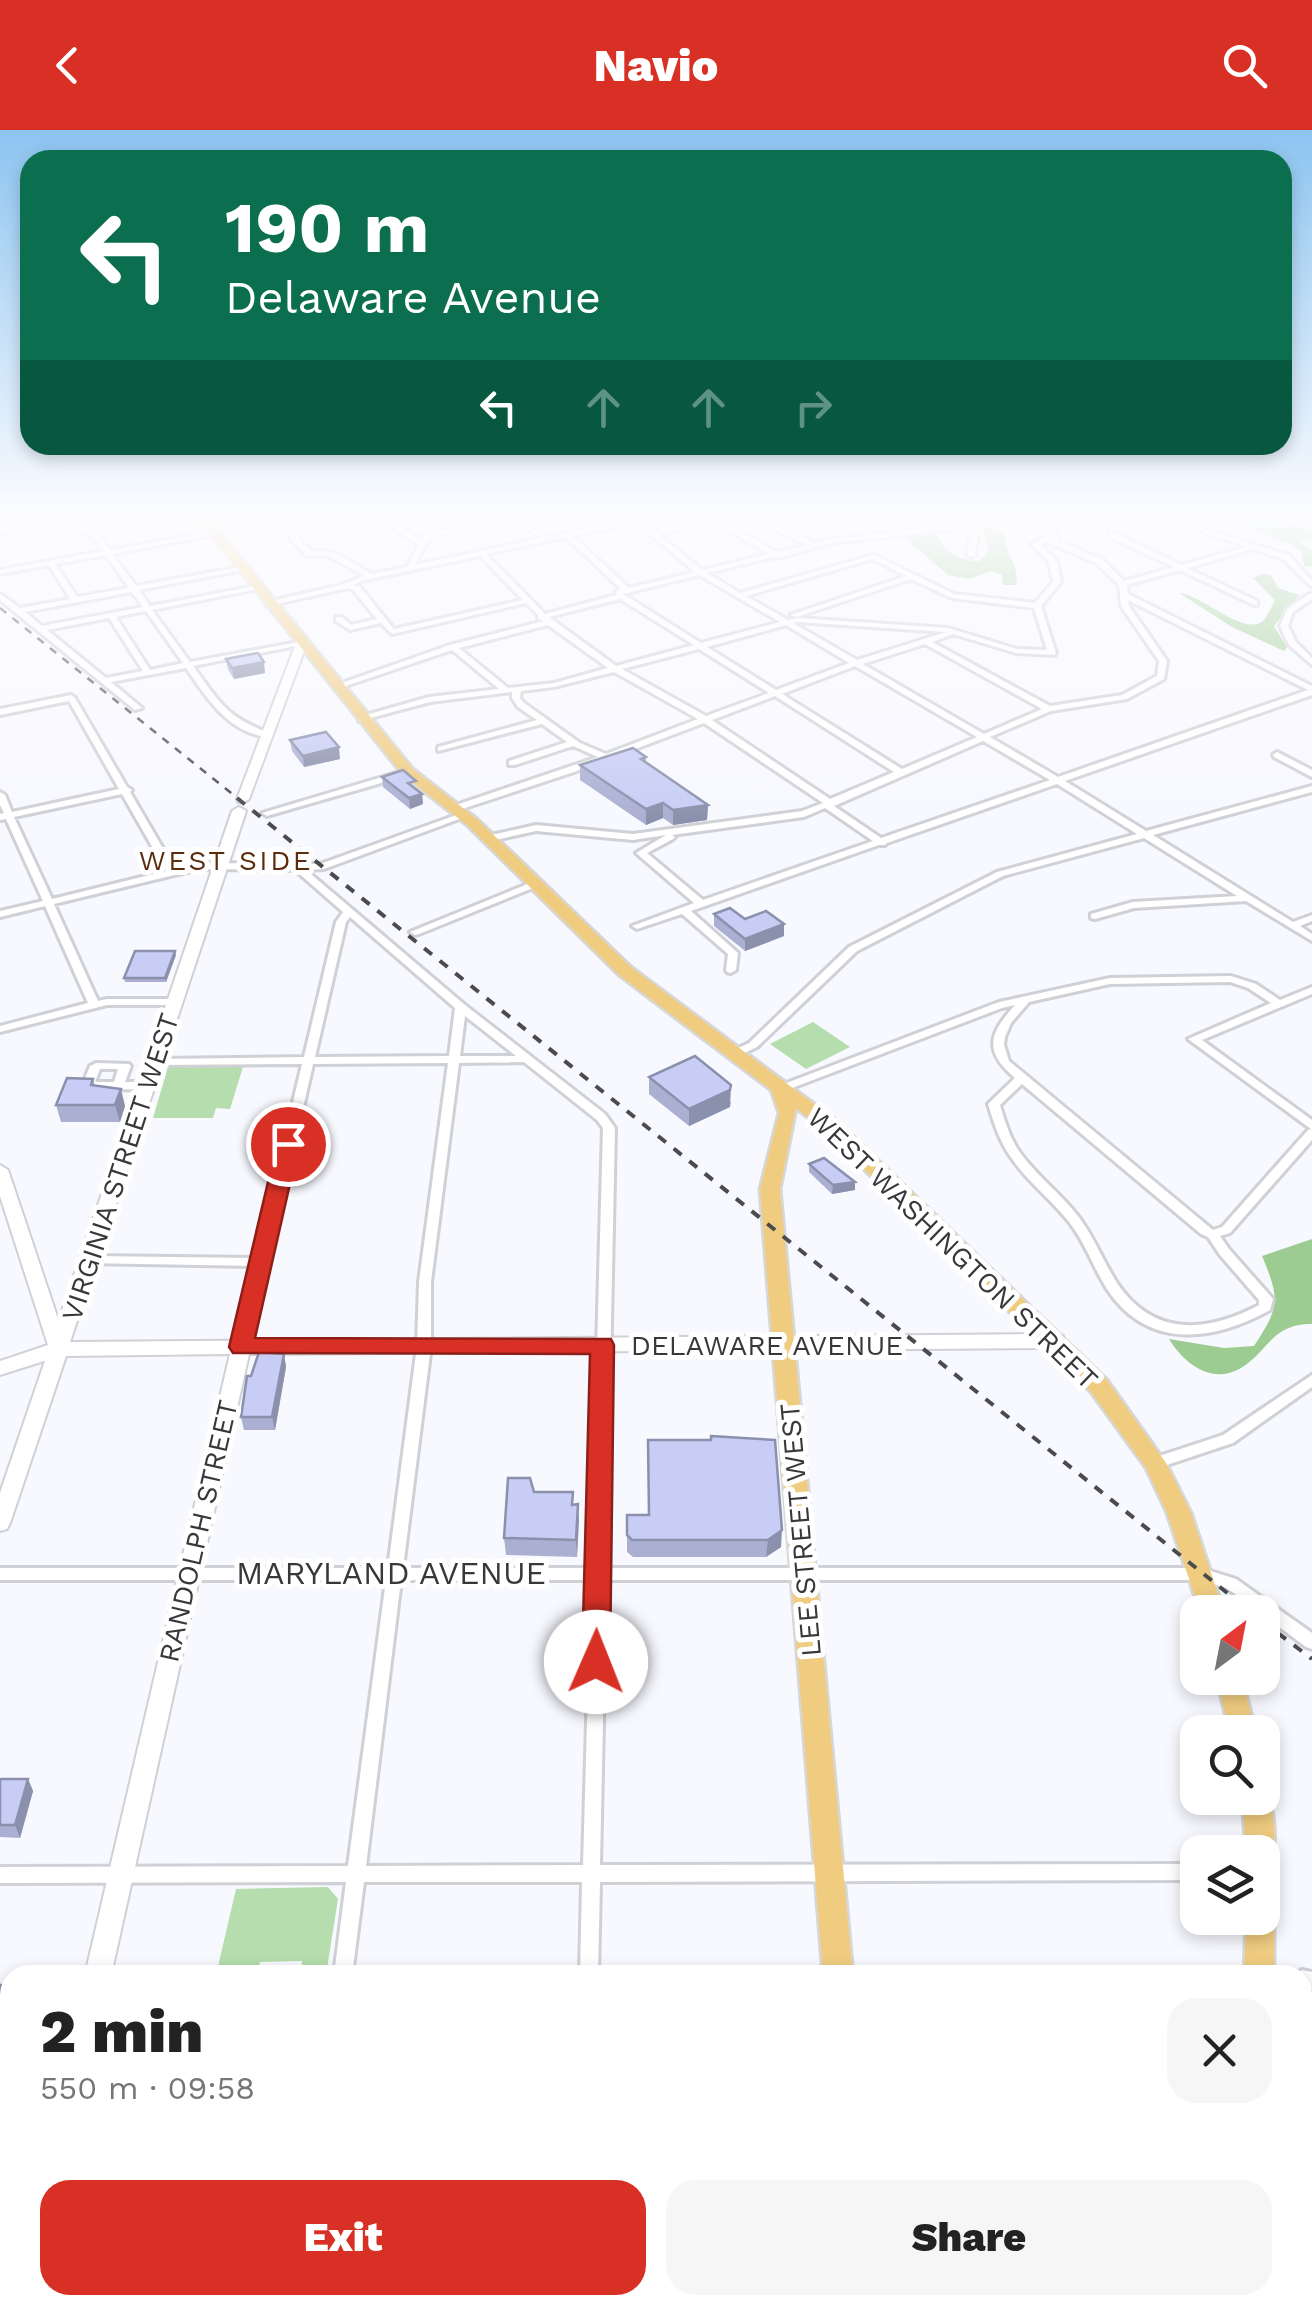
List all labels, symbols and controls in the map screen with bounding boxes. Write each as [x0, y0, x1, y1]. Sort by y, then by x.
icon: back [40, 38, 95, 93]
icon: search [1217, 38, 1272, 93]
text: Navio [594, 39, 718, 92]
text: 190 m [225, 187, 429, 269]
icon: left [60, 190, 190, 320]
text: Delaware Avenue [225, 271, 601, 324]
icon: left [471, 380, 526, 435]
icon: ahead [576, 380, 631, 435]
icon: ahead [681, 380, 736, 435]
icon: right [786, 380, 841, 435]
district label: WEST SIDE [139, 844, 313, 877]
street label: VIRGINIA STREET WEST [55, 1009, 186, 1325]
street label: WEST WASHINGTON STREET [801, 1101, 1105, 1396]
pin [246, 1102, 331, 1187]
icon: arrive [261, 1117, 316, 1172]
street label: DELAWARE AVENUE [631, 1329, 903, 1362]
street label: RANDOLPH STREET [152, 1397, 245, 1665]
street label: LEE STREET WEST [773, 1402, 828, 1658]
street label: MARYLAND AVENUE [236, 1554, 546, 1592]
north arrow [1180, 1595, 1280, 1695]
map controls [1180, 1595, 1280, 1935]
position arrow [544, 1610, 648, 1714]
button: search [1180, 1715, 1280, 1815]
button: layers [1180, 1835, 1280, 1935]
text: 2 min [40, 1996, 204, 2067]
button: close [1167, 1998, 1272, 2103]
text: 550 m · 09:58 [40, 2069, 255, 2107]
button: Exit [40, 2180, 646, 2295]
button: Share [666, 2180, 1272, 2295]

